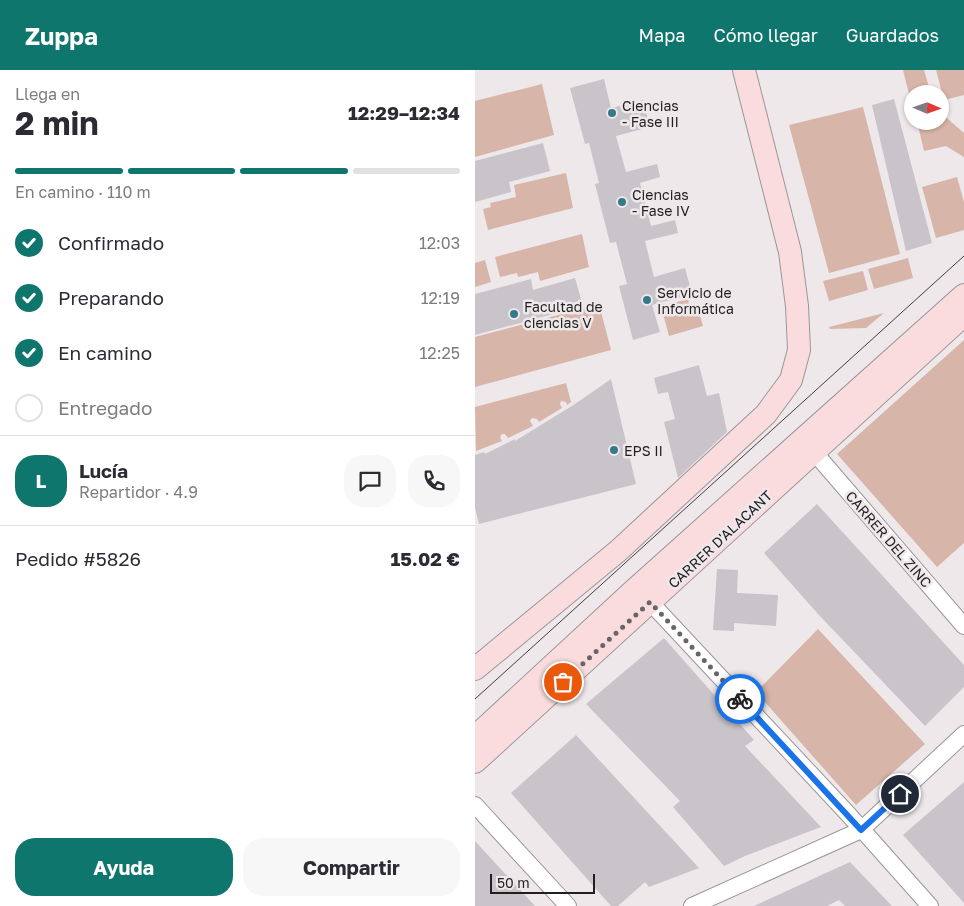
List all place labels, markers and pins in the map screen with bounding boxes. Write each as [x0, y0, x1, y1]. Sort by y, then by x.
place label: Ciencias - Fase III [622, 97, 679, 130]
marker: Ciencias - Fase III [606, 107, 618, 119]
place label: Ciencias - Fase IV [632, 186, 690, 219]
marker: Ciencias - Fase IV [616, 196, 628, 208]
place label: Servicio de Informática [657, 284, 734, 317]
marker: Servicio de Informática [641, 294, 653, 306]
place label: Facultad de ciencias V [524, 298, 603, 331]
marker: Facultad de ciencias V [508, 308, 520, 320]
place label: EPS II [624, 442, 663, 459]
marker: EPS II [608, 444, 620, 456]
pin [542, 661, 584, 703]
pin [879, 773, 921, 815]

